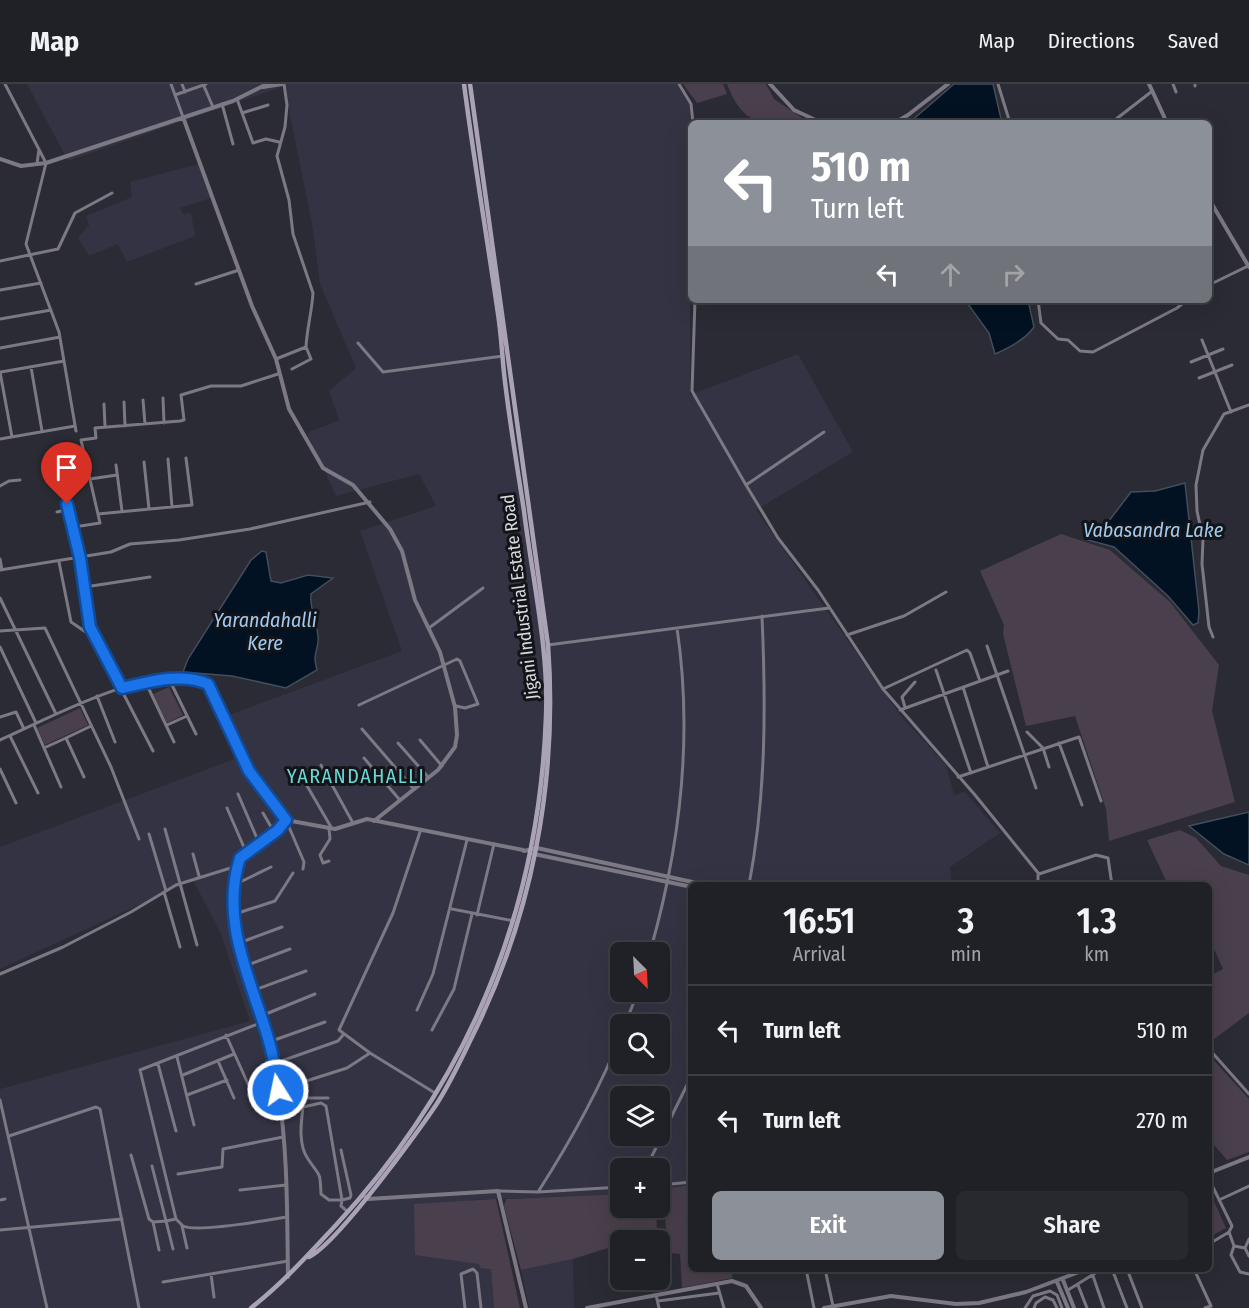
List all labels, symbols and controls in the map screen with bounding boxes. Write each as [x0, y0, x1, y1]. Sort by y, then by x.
text: Map [30, 25, 79, 58]
text: Map [978, 28, 1015, 54]
text: Directions [1048, 28, 1135, 54]
text: Saved [1168, 28, 1219, 54]
text: 510 m [811, 142, 911, 192]
icon: left [712, 144, 790, 222]
text: Turn left [811, 193, 904, 225]
icon: left [871, 258, 904, 291]
icon: ahead [934, 258, 967, 291]
icon: right [997, 258, 1030, 291]
pin [41, 442, 92, 504]
icon: arrive [50, 451, 83, 484]
street label: Jigani Industrial Estate Road [496, 493, 544, 701]
water label: Vabasandra Lake [1083, 518, 1224, 542]
water label: Yarandahalli Kere [213, 608, 317, 655]
district label: YARANDAHALLI [287, 764, 425, 788]
text: 16:51 [783, 899, 855, 943]
text: 3 [958, 899, 974, 943]
text: 1.3 [1076, 899, 1117, 943]
north arrow [610, 942, 670, 1002]
map controls [610, 942, 670, 1290]
text: Arrival [793, 942, 846, 966]
text: min [950, 942, 981, 966]
text: km [1084, 942, 1109, 966]
button: search [610, 1014, 670, 1074]
icon: left [712, 1014, 745, 1047]
text: Turn left [763, 1017, 841, 1044]
text: 510 m [1137, 1017, 1188, 1044]
position arrow [246, 1058, 310, 1122]
button: layers [610, 1086, 670, 1146]
icon: left [712, 1104, 745, 1137]
text: Turn left [763, 1107, 841, 1134]
text: 270 m [1136, 1107, 1188, 1134]
button: + [610, 1158, 670, 1218]
button: Exit [712, 1191, 944, 1260]
button: Share [956, 1191, 1188, 1260]
button: − [610, 1230, 670, 1290]

